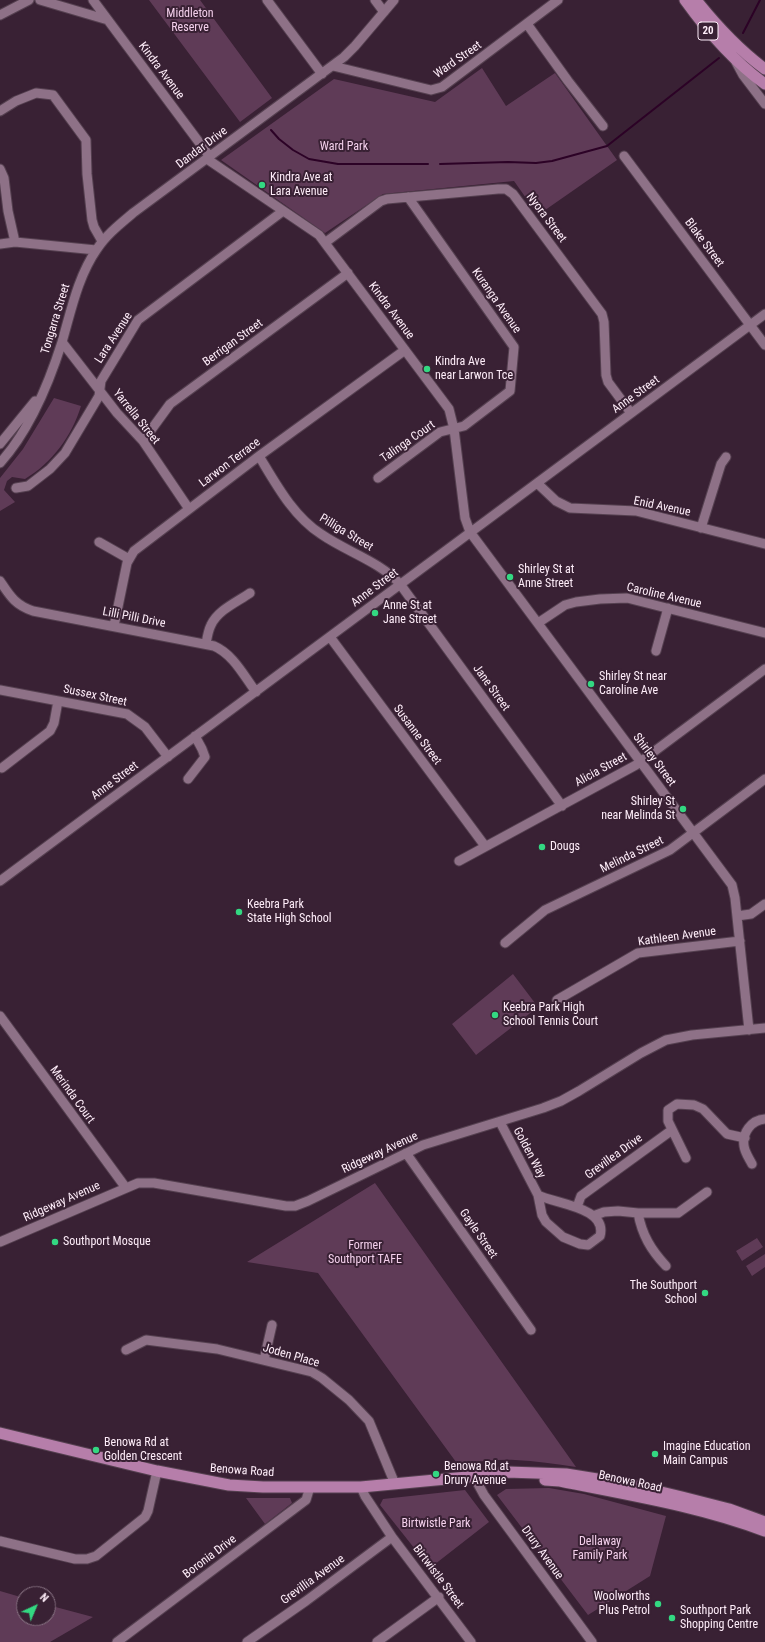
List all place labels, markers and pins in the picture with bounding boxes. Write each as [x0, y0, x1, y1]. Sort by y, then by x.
place label: Kindra Ave at Lara Avenue [270, 171, 332, 199]
marker: Kindra Ave at Lara Avenue [257, 180, 267, 190]
place label: Kindra Ave near Larwon Tce [435, 355, 513, 383]
marker: Kindra Ave near Larwon Tce [422, 364, 432, 374]
place label: Shirley St at Anne Street [518, 563, 574, 591]
marker: Shirley St at Anne Street [505, 572, 515, 582]
place label: Anne St at Jane Street [383, 599, 437, 627]
marker: Anne St at Jane Street [370, 608, 380, 618]
place label: Shirley St near Caroline Ave [599, 670, 667, 698]
marker: Shirley St near Caroline Ave [586, 679, 596, 689]
place label: Shirley St near Melinda St [601, 795, 675, 823]
marker: Shirley St near Melinda St [678, 804, 688, 814]
place label: Dougs [550, 840, 580, 854]
marker: Dougs [537, 842, 547, 852]
place label: Keebra Park State High School [247, 898, 331, 926]
marker: Keebra Park State High School [234, 907, 244, 917]
place label: Keebra Park High School Tennis Court [503, 1001, 598, 1029]
marker: Keebra Park High School Tennis Court [490, 1010, 500, 1020]
place label: Southport Mosque [63, 1235, 151, 1249]
marker: Southport Mosque [50, 1237, 60, 1247]
place label: The Southport School [630, 1279, 697, 1307]
marker: The Southport School [700, 1288, 710, 1298]
place label: Benowa Rd at Golden Crescent [104, 1436, 182, 1464]
place label: Imagine Education Main Campus [663, 1440, 751, 1468]
marker: Benowa Rd at Golden Crescent [91, 1445, 101, 1455]
marker: Imagine Education Main Campus [650, 1449, 660, 1459]
place label: Benowa Rd at Drury Avenue [444, 1460, 509, 1488]
marker: Benowa Rd at Drury Avenue [431, 1469, 441, 1479]
place label: Woolworths Plus Petrol [594, 1590, 650, 1618]
marker: Woolworths Plus Petrol [653, 1599, 663, 1609]
place label: Southport Park Shopping Centre [680, 1604, 758, 1632]
marker: Southport Park Shopping Centre [667, 1613, 677, 1623]

